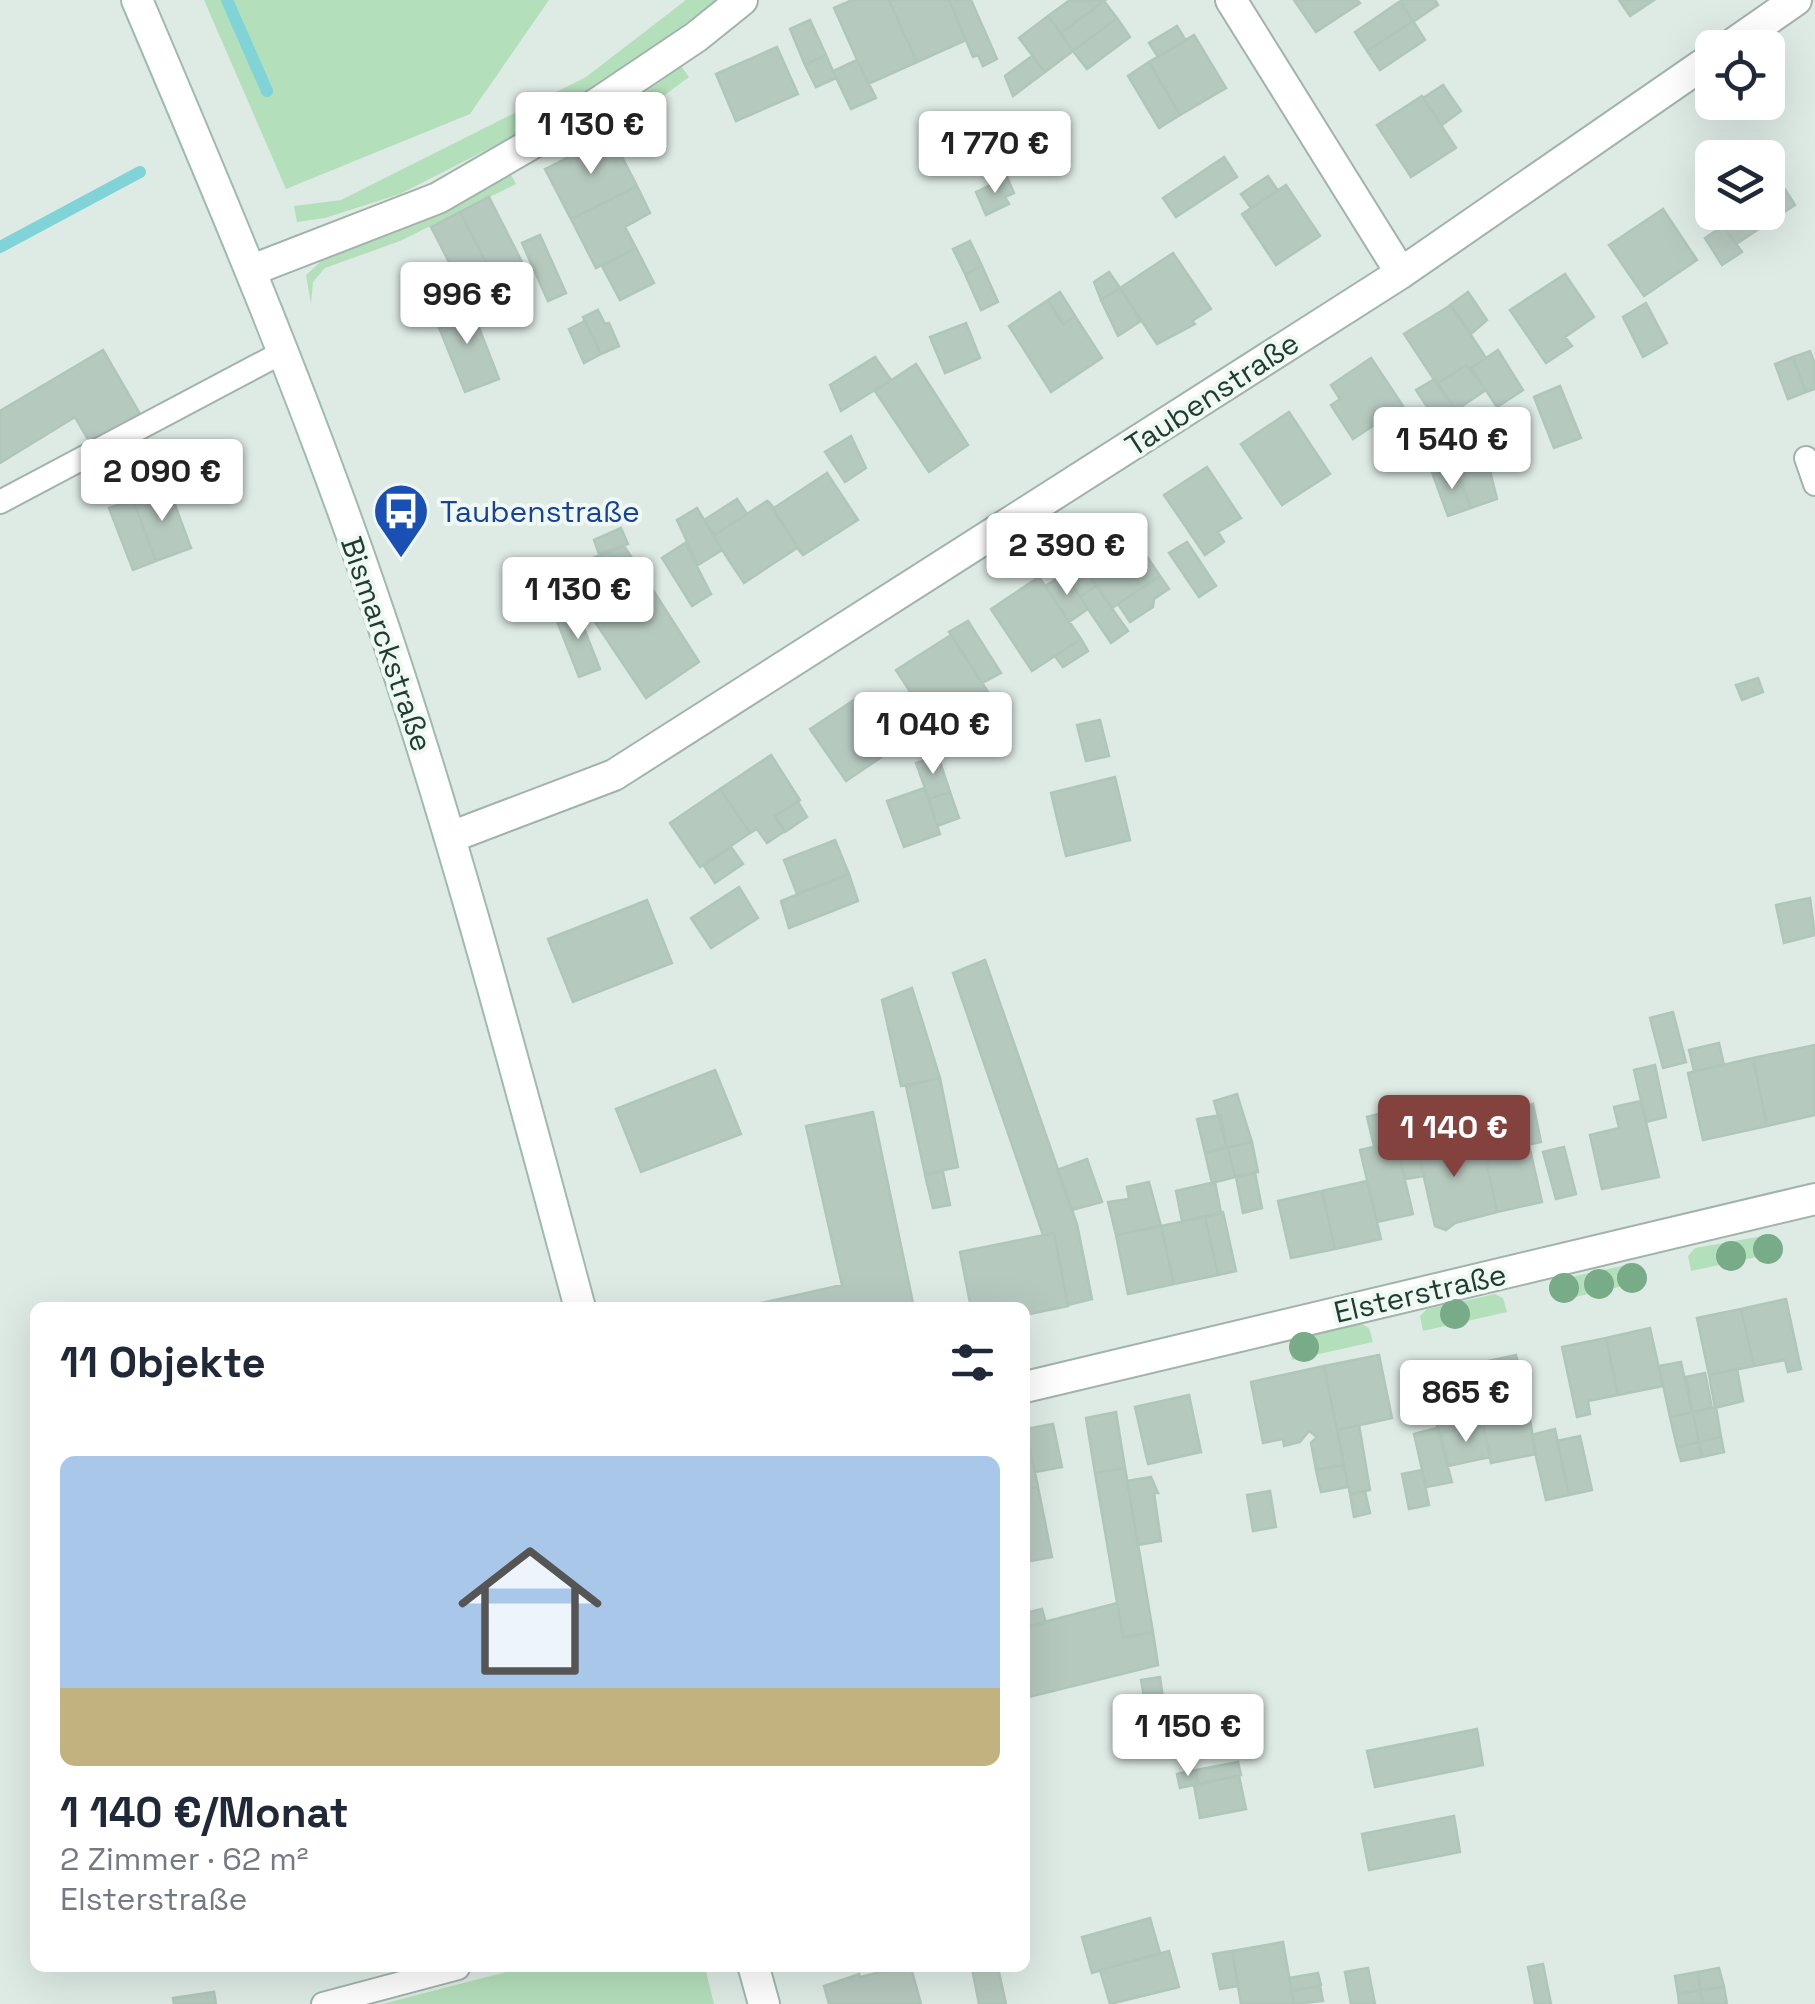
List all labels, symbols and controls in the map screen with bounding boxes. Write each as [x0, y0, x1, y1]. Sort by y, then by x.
map controls [1695, 30, 1785, 230]
button: locate [1695, 30, 1785, 120]
pin: 1 130 € [499, 92, 683, 177]
text: 1 130 € [537, 104, 645, 144]
pin: 1 770 € [903, 111, 1087, 196]
text: 1 770 € [941, 123, 1049, 163]
button: layers [1695, 140, 1785, 230]
pin: 996 € [397, 262, 537, 347]
text: 996 € [422, 274, 512, 314]
street label: Taubenstraße [1118, 323, 1306, 465]
pin: 1 540 € [1360, 407, 1544, 492]
text: 1 540 € [1396, 419, 1508, 459]
pin: 2 090 € [70, 439, 254, 524]
text: 2 090 € [103, 451, 221, 491]
bus stop icon: Taubenstraße [371, 481, 431, 560]
place label: Taubenstraße [440, 492, 640, 531]
pin: 2 390 € [975, 513, 1159, 598]
text: 2 390 € [1009, 525, 1125, 565]
street label: Bismarckstraße [332, 532, 442, 756]
pin: 1 130 € [486, 557, 670, 642]
text: 1 130 € [524, 569, 632, 609]
pin: 1 040 € [841, 692, 1025, 777]
text: 1 040 € [876, 704, 990, 744]
pin: 1 140 € [1362, 1095, 1546, 1180]
text: 1 140 € [1400, 1107, 1508, 1147]
street label: Elsterstraße [1330, 1254, 1510, 1332]
icon: filters [945, 1335, 1000, 1390]
text: 11 Objekte [60, 1336, 266, 1389]
pin: 865 € [1396, 1360, 1536, 1445]
text: 865 € [1422, 1372, 1510, 1412]
icon: home [440, 1521, 620, 1701]
pin: 1 150 € [1096, 1694, 1280, 1779]
text: 1 150 € [1135, 1706, 1241, 1746]
text: 1 140 €/Monat [60, 1786, 349, 1839]
text: 2 Zimmer · 62 m² [60, 1839, 309, 1879]
text: Elsterstraße [60, 1879, 247, 1919]

